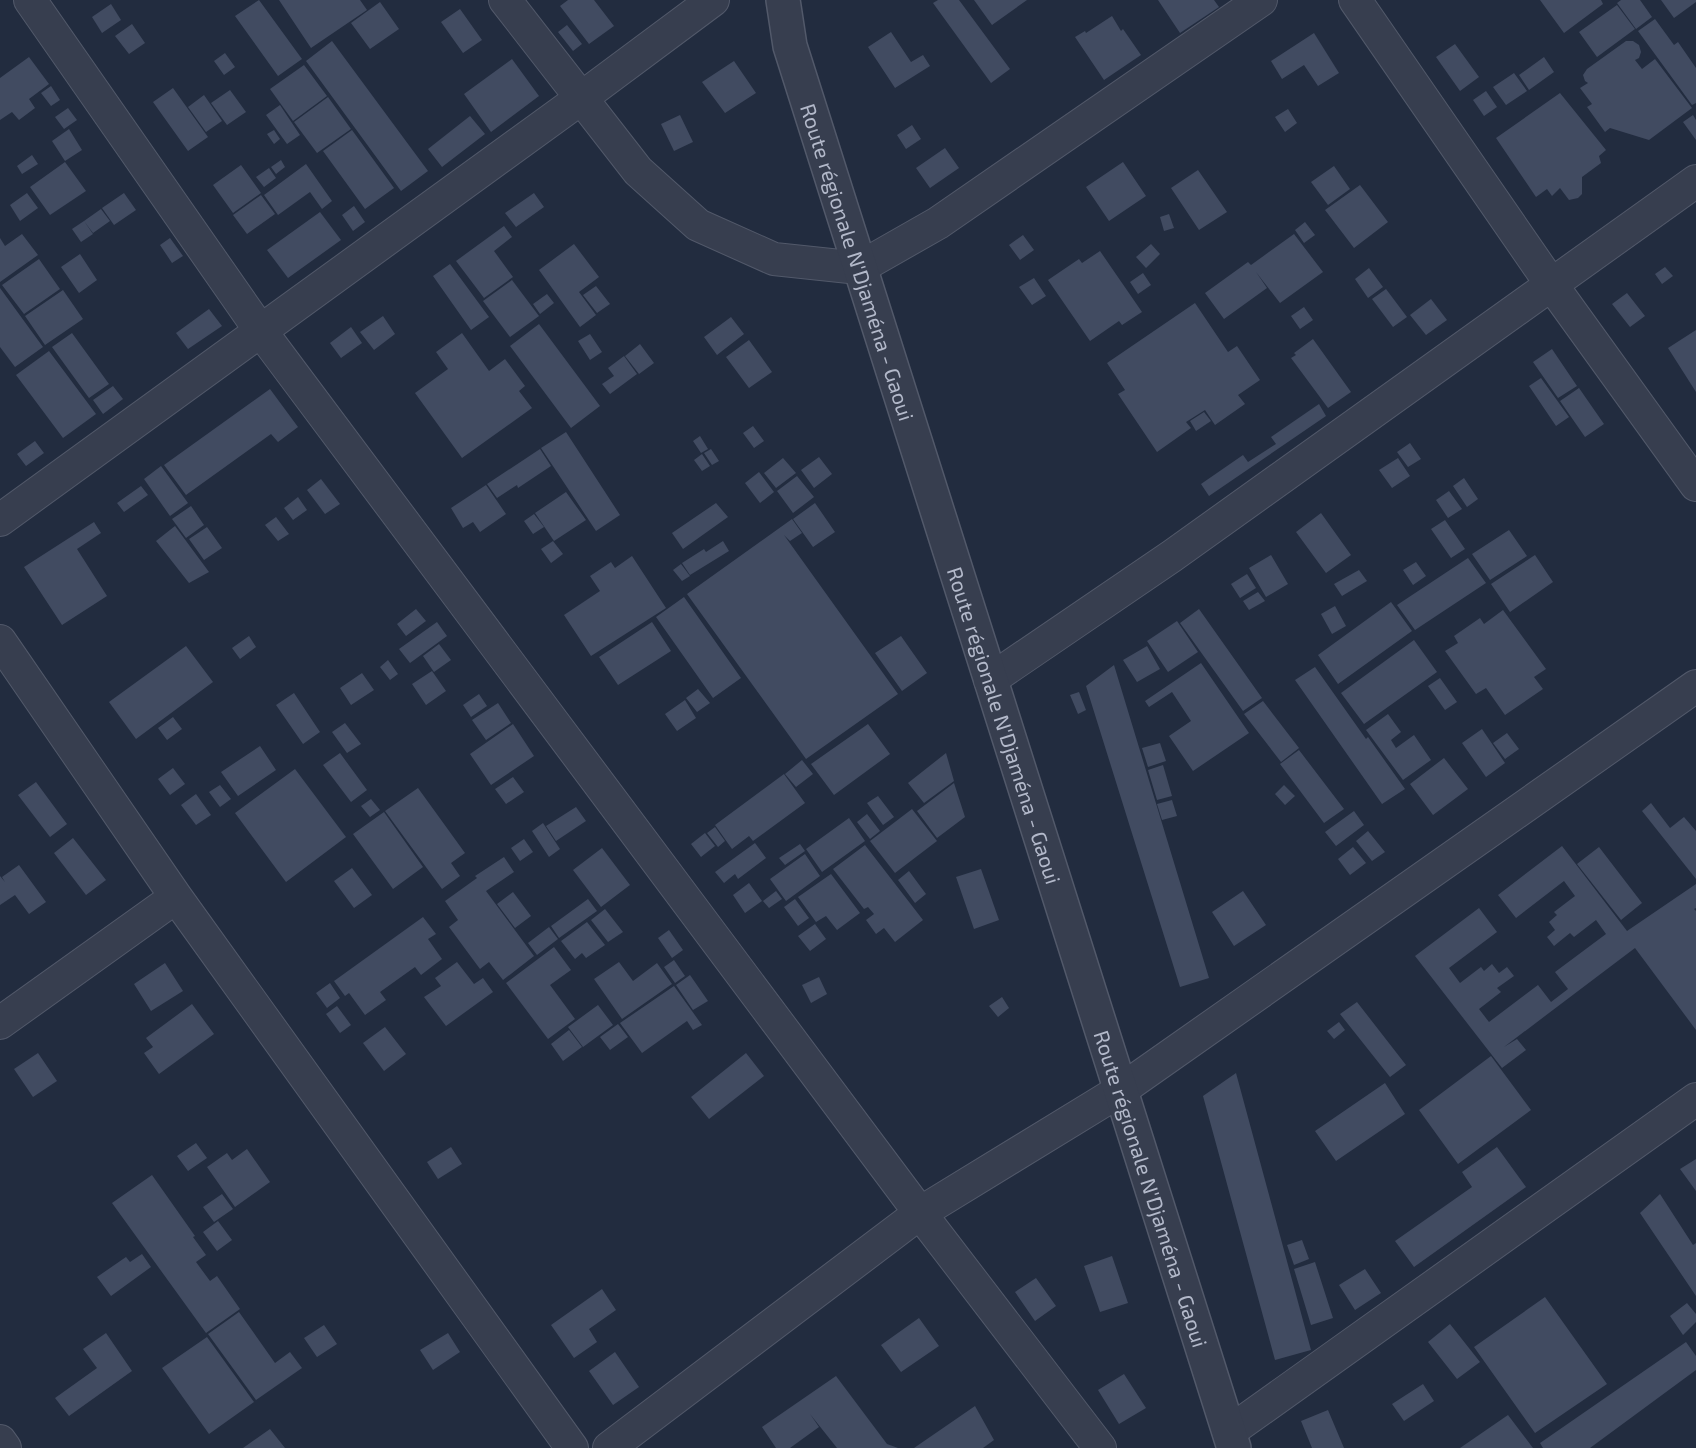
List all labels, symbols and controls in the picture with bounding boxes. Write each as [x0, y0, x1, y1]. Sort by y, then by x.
street label: Route régionale N'Djaména - Gaoui [796, 100, 920, 423]
street label: Route régionale N'Djaména - Gaoui [943, 564, 1067, 887]
street label: Route régionale N'Djaména - Gaoui [1090, 1027, 1214, 1350]

